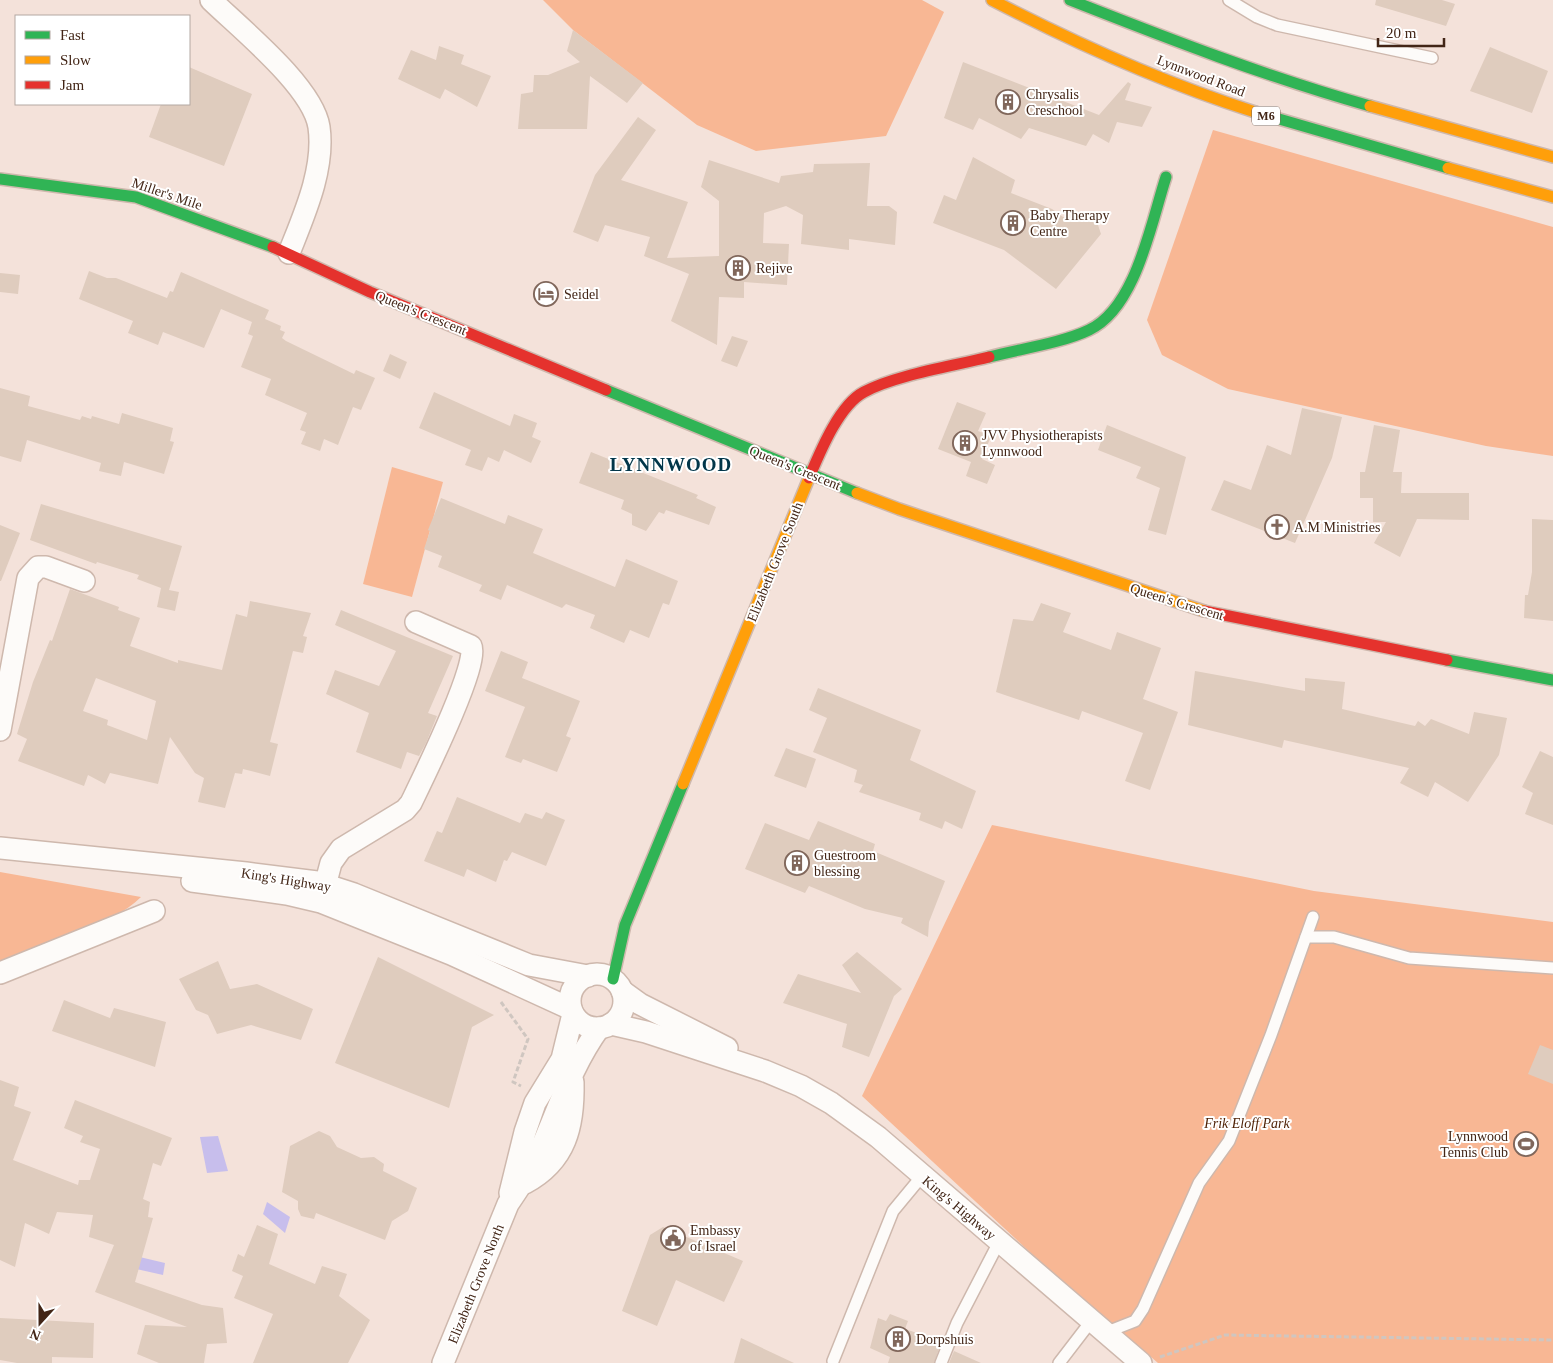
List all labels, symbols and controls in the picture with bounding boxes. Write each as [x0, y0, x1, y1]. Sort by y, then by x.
legend [15, 15, 190, 105]
scale bar [1378, 15, 1444, 47]
text: 20 m [1386, 25, 1417, 41]
text: Fast [60, 27, 86, 43]
text: Slow [60, 52, 91, 68]
street label: Lynnwood Road [1155, 52, 1247, 100]
text: Jam [60, 77, 84, 93]
place label: Chrysalis Creschool [1026, 87, 1083, 118]
building icon: Chrysalis Creschool [995, 89, 1021, 115]
road number: M6 [1252, 106, 1280, 125]
street label: Miller's Mile [130, 175, 204, 213]
place label: Baby Therapy Centre [1030, 208, 1109, 239]
building icon: Baby Therapy Centre [1000, 210, 1026, 236]
building icon: Rejive [725, 255, 751, 281]
place label: Rejive [756, 261, 793, 276]
hotel icon: Seidel [533, 281, 559, 307]
place label: Seidel [564, 287, 599, 302]
street label: Queen's Crescent [373, 288, 469, 338]
place label: JVV Physiotherapists Lynnwood [982, 428, 1103, 459]
building icon: JVV Physiotherapists Lynnwood [952, 430, 978, 456]
street label: Queen's Crescent [747, 443, 843, 493]
district label: LYNNWOOD [610, 454, 732, 475]
street label: Elizabeth Grove South [744, 500, 806, 624]
church icon: A.M Ministries [1264, 514, 1290, 540]
place label: A.M Ministries [1294, 520, 1380, 535]
street label: Queen's Crescent [1128, 581, 1226, 623]
place label: Guestroom blessing [814, 848, 876, 879]
building icon: Guestroom blessing [784, 850, 810, 876]
street label: King's Highway [240, 865, 332, 895]
park label: Frik Eloff Park [1203, 1116, 1291, 1131]
place label: Lynnwood Tennis Club [1440, 1129, 1508, 1160]
sports icon: Lynnwood Tennis Club [1513, 1131, 1539, 1157]
street label: King's Highway [919, 1173, 999, 1243]
street label: Elizabeth Grove North [445, 1222, 507, 1346]
place label: Embassy of Israel [690, 1223, 741, 1254]
public building icon: Embassy of Israel [660, 1225, 686, 1251]
north arrow [15, 1298, 65, 1348]
text: N [28, 1326, 43, 1343]
building icon: Dorpshuis [885, 1326, 911, 1352]
place label: Dorpshuis [916, 1332, 974, 1347]

